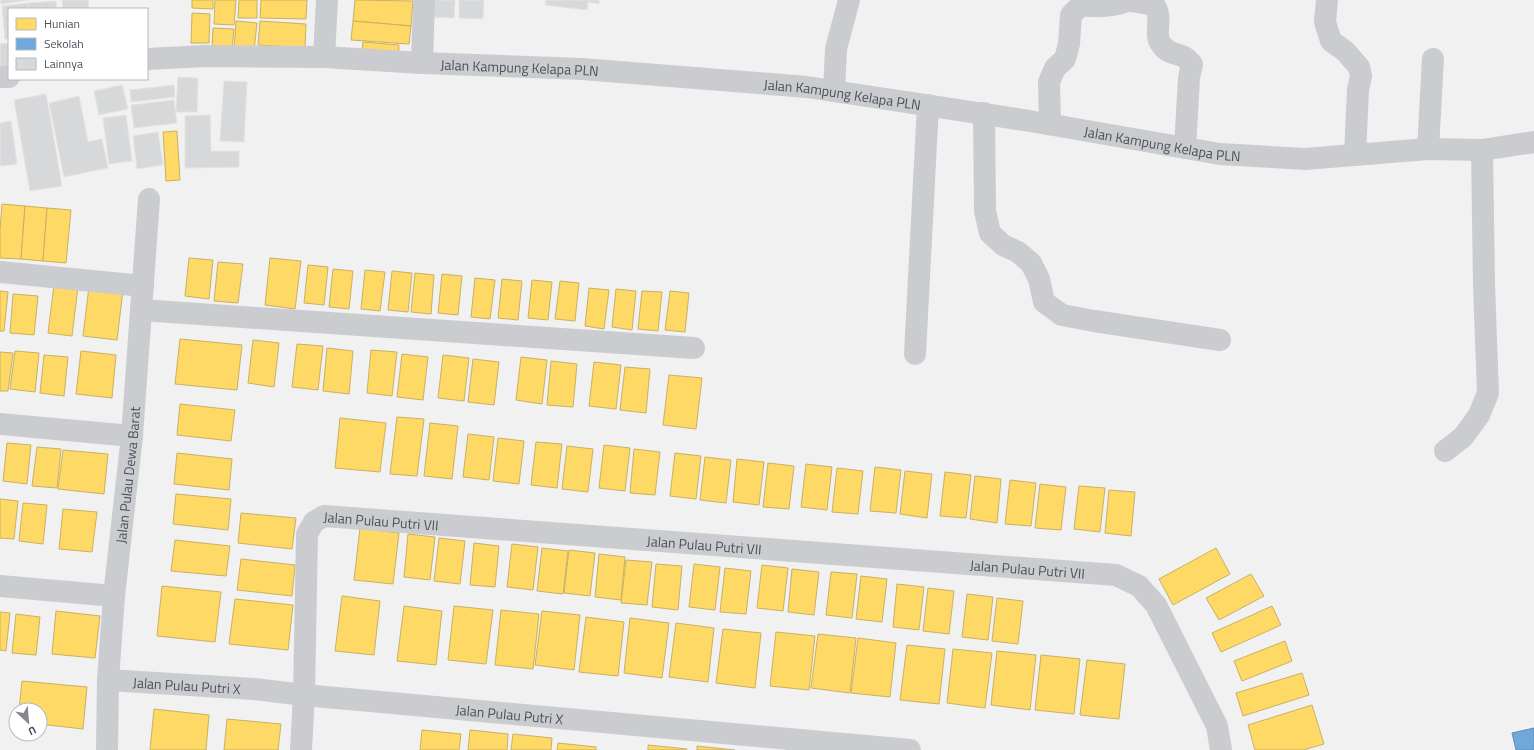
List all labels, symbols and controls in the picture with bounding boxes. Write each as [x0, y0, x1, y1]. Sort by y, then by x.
legend [8, 8, 148, 80]
text: Hunian [44, 14, 80, 33]
text: Sekolah [44, 34, 84, 53]
street label: Jalan Kampung Kelapa PLN [440, 53, 600, 81]
text: Lainnya [44, 54, 83, 73]
street label: Jalan Kampung Kelapa PLN [763, 73, 922, 115]
street label: Jalan Kampung Kelapa PLN [1083, 120, 1241, 166]
street label: Jalan Pulau Dewa Barat [109, 406, 145, 545]
street label: Jalan Pulau Putri VII [323, 506, 439, 535]
street label: Jalan Pulau Putri VII [646, 530, 763, 559]
street label: Jalan Pulau Putri VII [969, 554, 1086, 583]
street label: Jalan Pulau Putri X [132, 671, 242, 699]
street label: Jalan Pulau Putri X [455, 698, 564, 729]
north arrow [8, 702, 48, 742]
text: U [26, 722, 39, 740]

